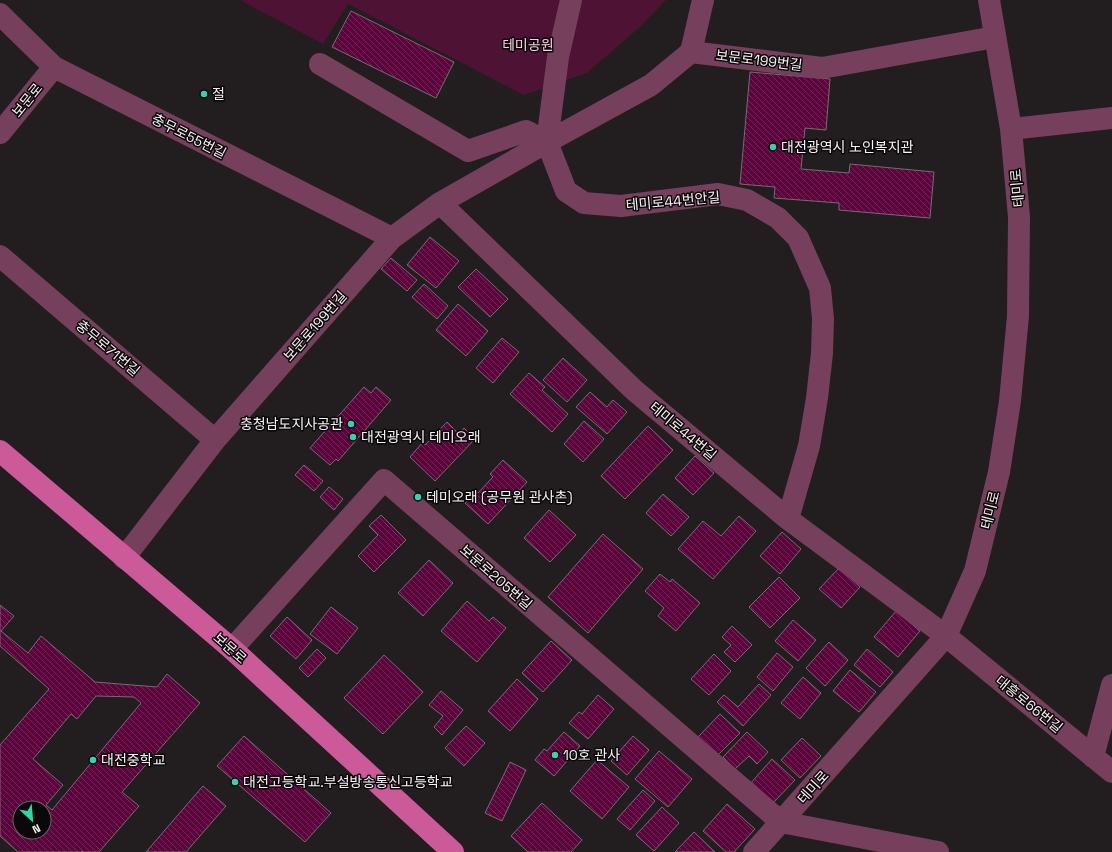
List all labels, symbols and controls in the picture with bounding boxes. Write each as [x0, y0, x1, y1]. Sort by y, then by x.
park label: 테미공원 [502, 36, 554, 54]
street label: 보문로199번길 [715, 46, 803, 74]
street label: 보문로 [8, 79, 46, 121]
place label: 절 [212, 85, 225, 103]
marker: 절 [199, 89, 209, 99]
street label: 충무로55번길 [149, 110, 229, 162]
place label: 대전광역시 노인복지관 [781, 138, 914, 156]
marker: 대전광역시 노인복지관 [768, 142, 778, 152]
street label: 테미로 [1006, 168, 1028, 208]
street label: 테미로44번안길 [625, 188, 721, 214]
street label: 보문로199번길 [280, 287, 350, 365]
street label: 충무로71번길 [72, 316, 144, 380]
street label: 테미로44번길 [646, 398, 720, 464]
place label: 충청남도지사공관 [240, 415, 343, 433]
marker: 충청남도지사공관 [346, 419, 356, 429]
place label: 대전광역시 테미오래 [361, 428, 481, 446]
marker: 대전광역시 테미오래 [348, 432, 358, 442]
place label: 테미오래 (공무원 관사촌) [426, 488, 573, 506]
street label: 테미로 [977, 489, 1003, 531]
marker: 테미오래 (공무원 관사촌) [413, 492, 423, 502]
street label: 보문로205번길 [456, 541, 536, 613]
street label: 보문로 [210, 629, 251, 668]
street label: 대흥로66번길 [992, 671, 1066, 737]
place label: 10호 관사 [563, 746, 620, 764]
marker: 10호 관사 [550, 750, 560, 760]
place label: 대전중학교 [101, 751, 166, 769]
marker: 대전중학교 [88, 755, 98, 765]
street label: 테미로 [793, 767, 833, 807]
place label: 대전고등학교.부설방송통신고등학교 [243, 773, 453, 791]
marker: 대전고등학교.부설방송통신고등학교 [230, 777, 240, 787]
north arrow [12, 800, 52, 840]
text: N [30, 821, 43, 837]

